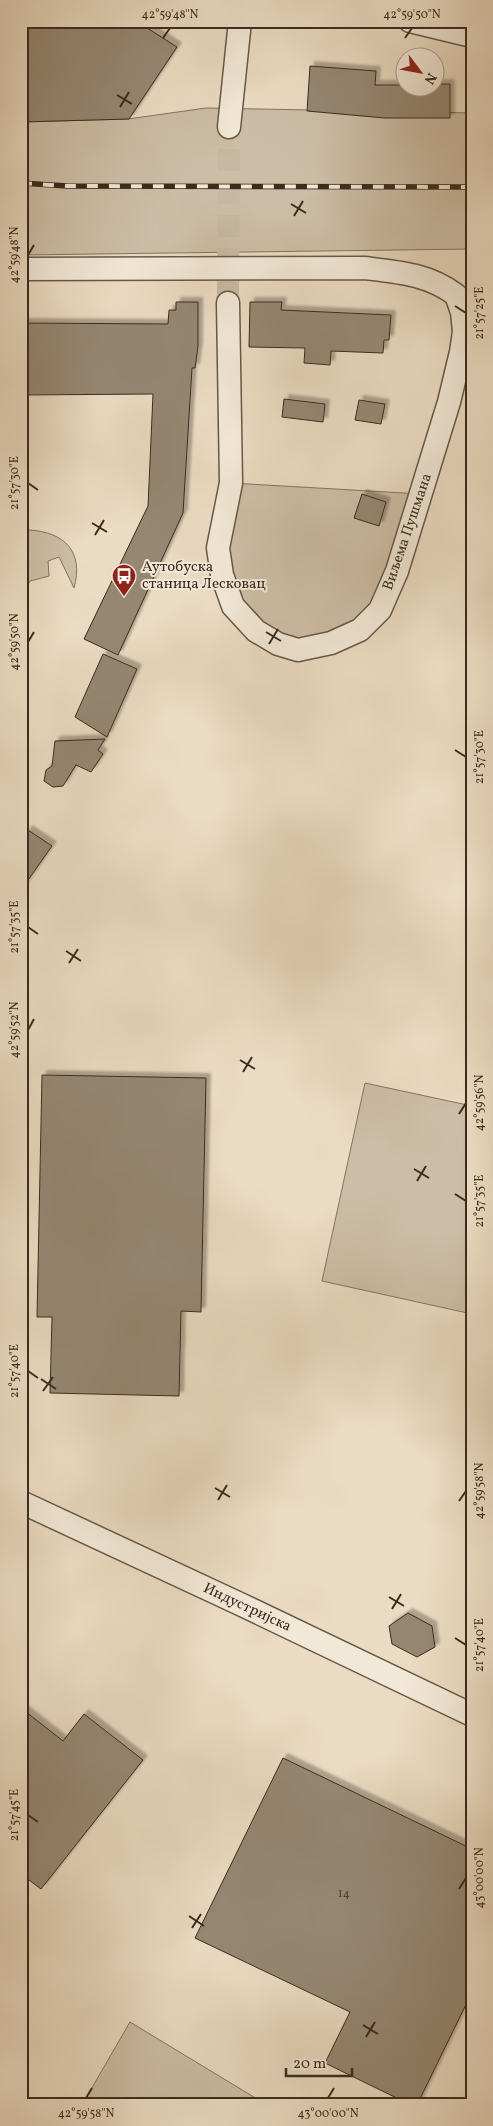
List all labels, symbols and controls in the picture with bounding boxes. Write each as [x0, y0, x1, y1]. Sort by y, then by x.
text: 42°59'48"N [142, 7, 199, 23]
text: 42°59'50"N [383, 7, 441, 23]
north arrow [396, 48, 446, 98]
text: N [419, 69, 441, 87]
text: 42°59'48"N [7, 226, 23, 283]
text: 21°57'25"E [472, 287, 488, 339]
text: 21°57'30"E [7, 456, 23, 510]
street label: Виљема Пушмана [378, 471, 438, 593]
place label: Аутобуска станица Лесковац [142, 557, 267, 595]
bus stop icon: Аутобуска станица Лесковац [111, 563, 137, 597]
text: 42°59'50"N [7, 613, 23, 671]
text: 21°57'30"E [472, 730, 488, 784]
text: 21°57'35"E [7, 901, 23, 953]
text: 42°59'52"N [7, 1002, 23, 1058]
text: 42°59'56"N [472, 1075, 488, 1131]
text: 21°57'35"E [472, 1175, 488, 1227]
text: 21°57'40"E [7, 1344, 23, 1398]
text: 42°59'58"N [472, 1463, 488, 1519]
street label: Индустријска [199, 1578, 295, 1638]
text: 21°57'40"E [472, 1618, 488, 1672]
text: 21°57'45"E [7, 1789, 23, 1841]
text: 43°00'00"N [472, 1847, 488, 1909]
house number: 14 [338, 1886, 350, 1902]
scale bar [286, 2046, 352, 2078]
text: 20 m [293, 2054, 326, 2075]
text: 42°59'58"N [58, 2106, 114, 2122]
text: 43°00'00"N [297, 2106, 359, 2122]

